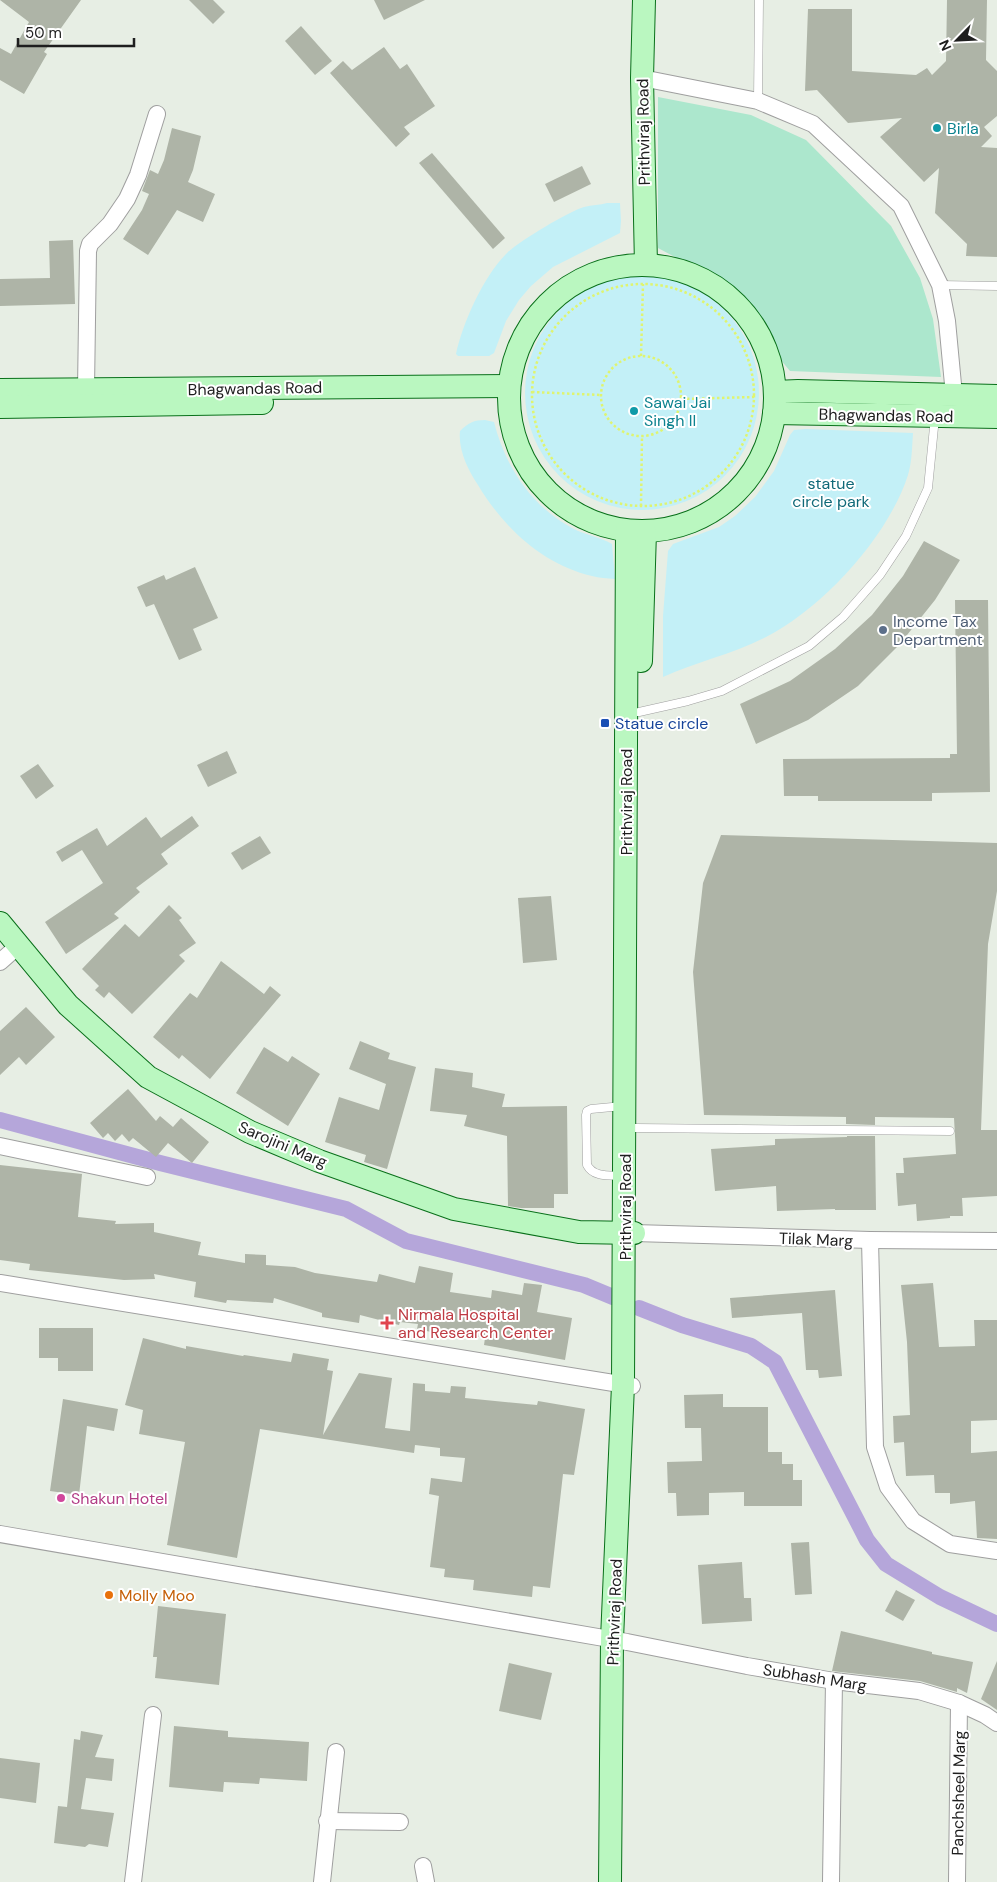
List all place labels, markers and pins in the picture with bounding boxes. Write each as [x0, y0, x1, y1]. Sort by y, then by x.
place label: Birla [947, 118, 979, 139]
marker: Birla [931, 122, 943, 134]
place label: Sawai Jai Singh II [644, 392, 711, 431]
marker: Sawai Jai Singh II [628, 405, 640, 417]
place label: Income Tax Department [893, 611, 983, 650]
marker: Income Tax Department [877, 624, 889, 636]
place label: Statue circle [615, 713, 708, 734]
marker: Statue circle [599, 717, 611, 729]
place label: Nirmala Hospital and Research Center [398, 1304, 553, 1343]
marker: Nirmala Hospital and Research Center [380, 1316, 394, 1330]
place label: Shakun Hotel [71, 1488, 168, 1509]
marker: Shakun Hotel [55, 1492, 67, 1504]
place label: Molly Moo [119, 1585, 195, 1606]
marker: Molly Moo [103, 1589, 115, 1601]

